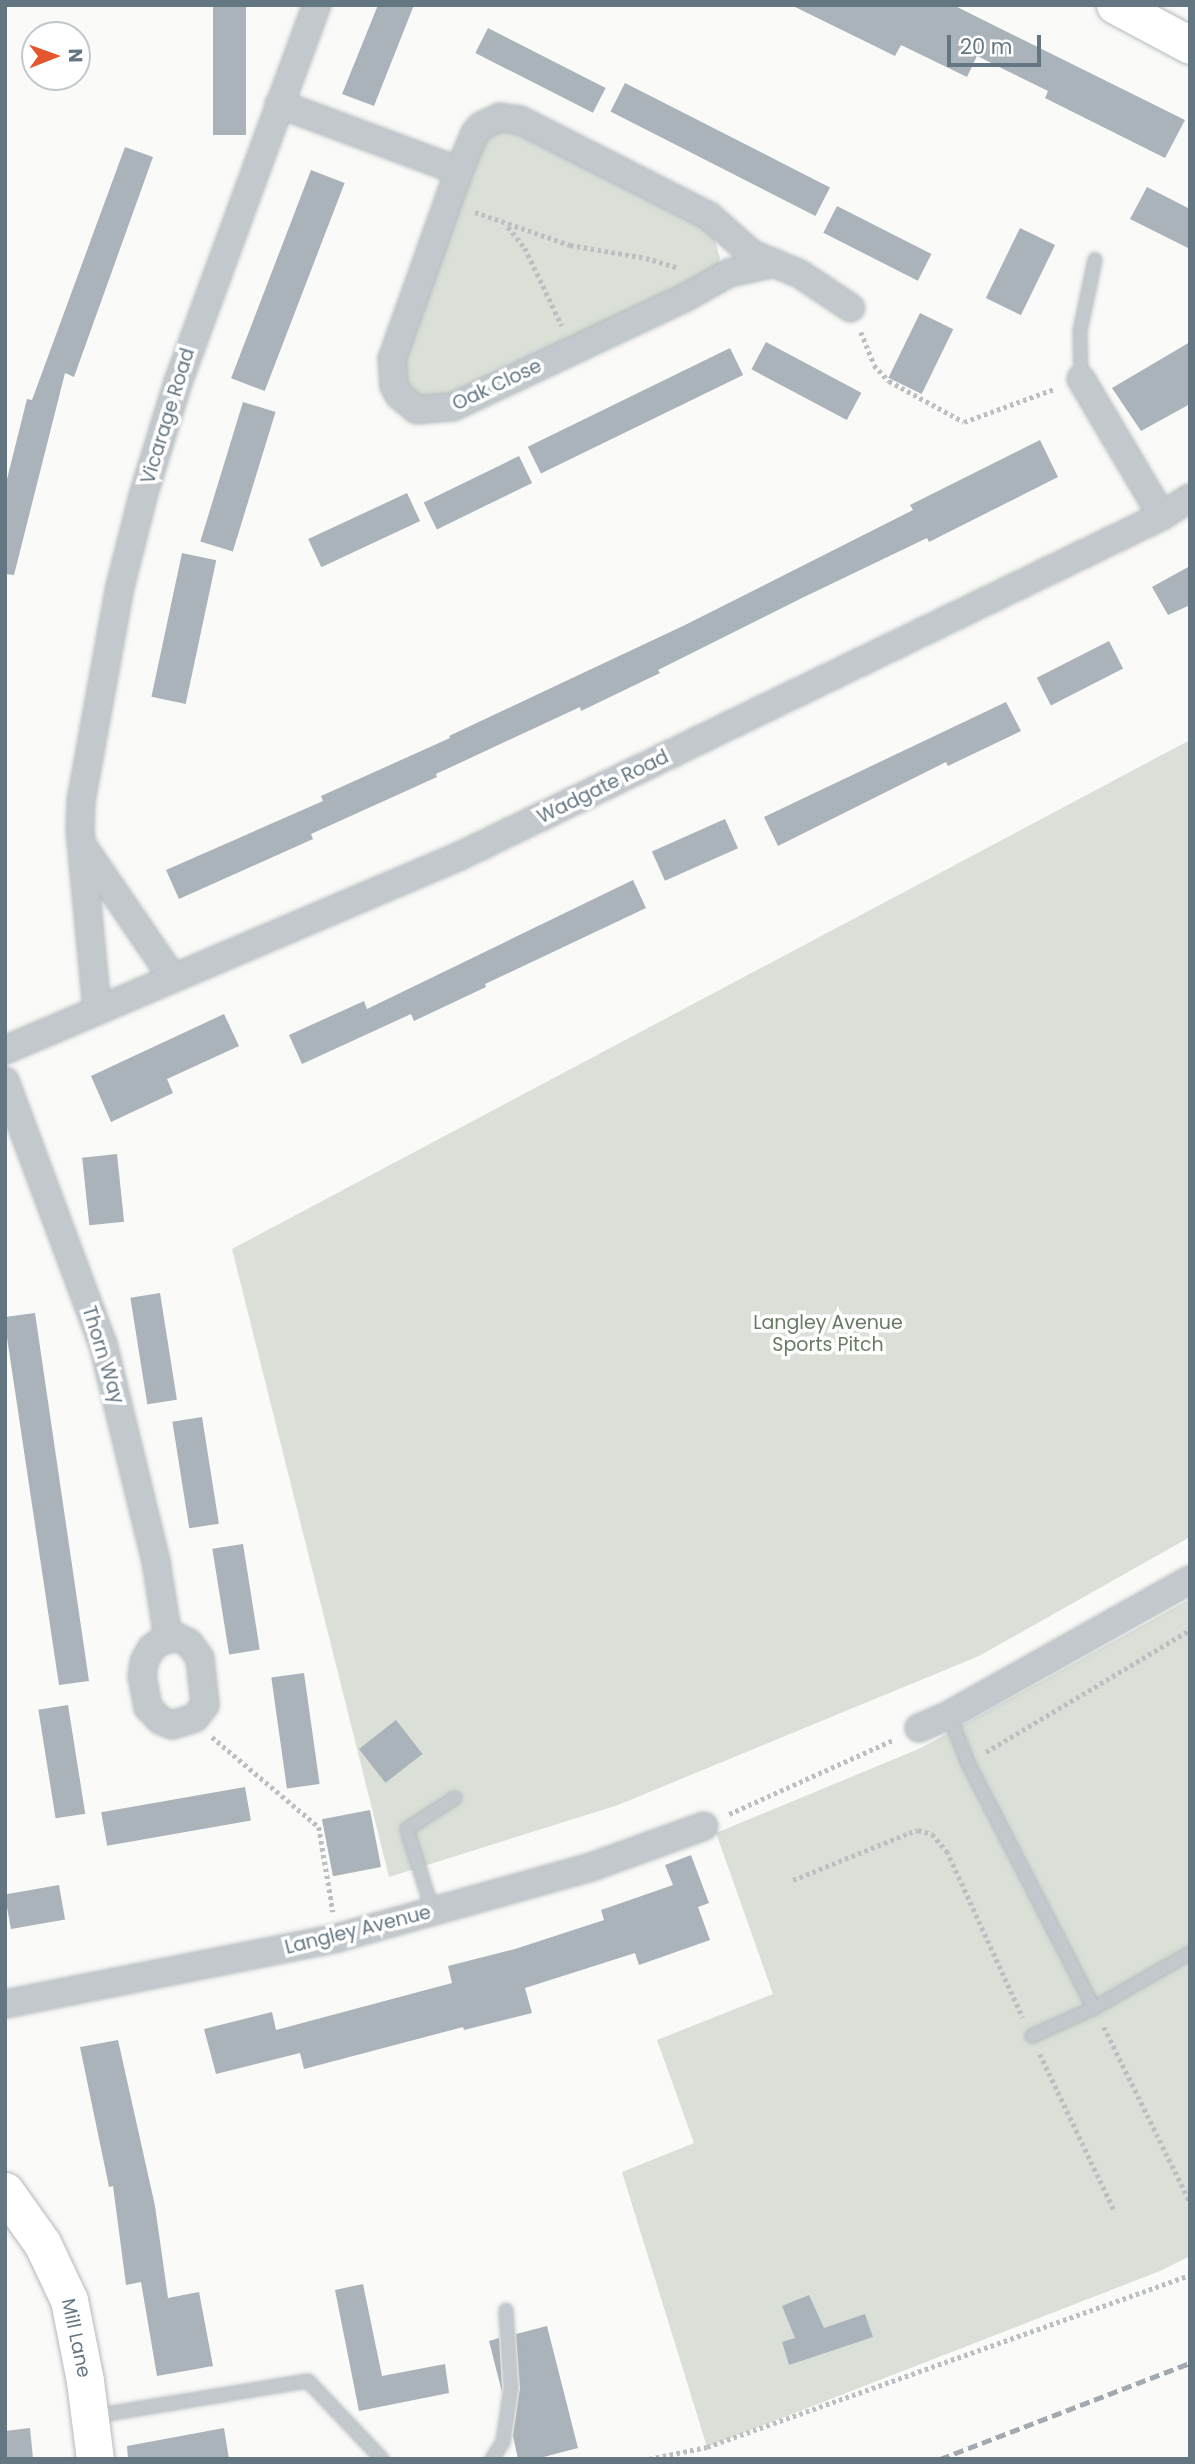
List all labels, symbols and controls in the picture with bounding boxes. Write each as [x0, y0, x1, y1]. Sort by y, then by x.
north arrow [21, 21, 91, 91]
scale bar [950, 21, 1044, 65]
text: 20 m [960, 32, 1013, 61]
text: N [62, 48, 89, 63]
street label: Vicarage Road [136, 345, 200, 487]
street label: Oak Close [449, 354, 545, 416]
street label: Wadgate Road [534, 745, 672, 829]
street label: Thorn Way [77, 1303, 129, 1407]
park label: Langley Avenue Sports Pitch [753, 1312, 903, 1356]
street label: Langley Avenue [283, 1901, 433, 1959]
street label: Mill Lane [56, 2296, 96, 2380]

